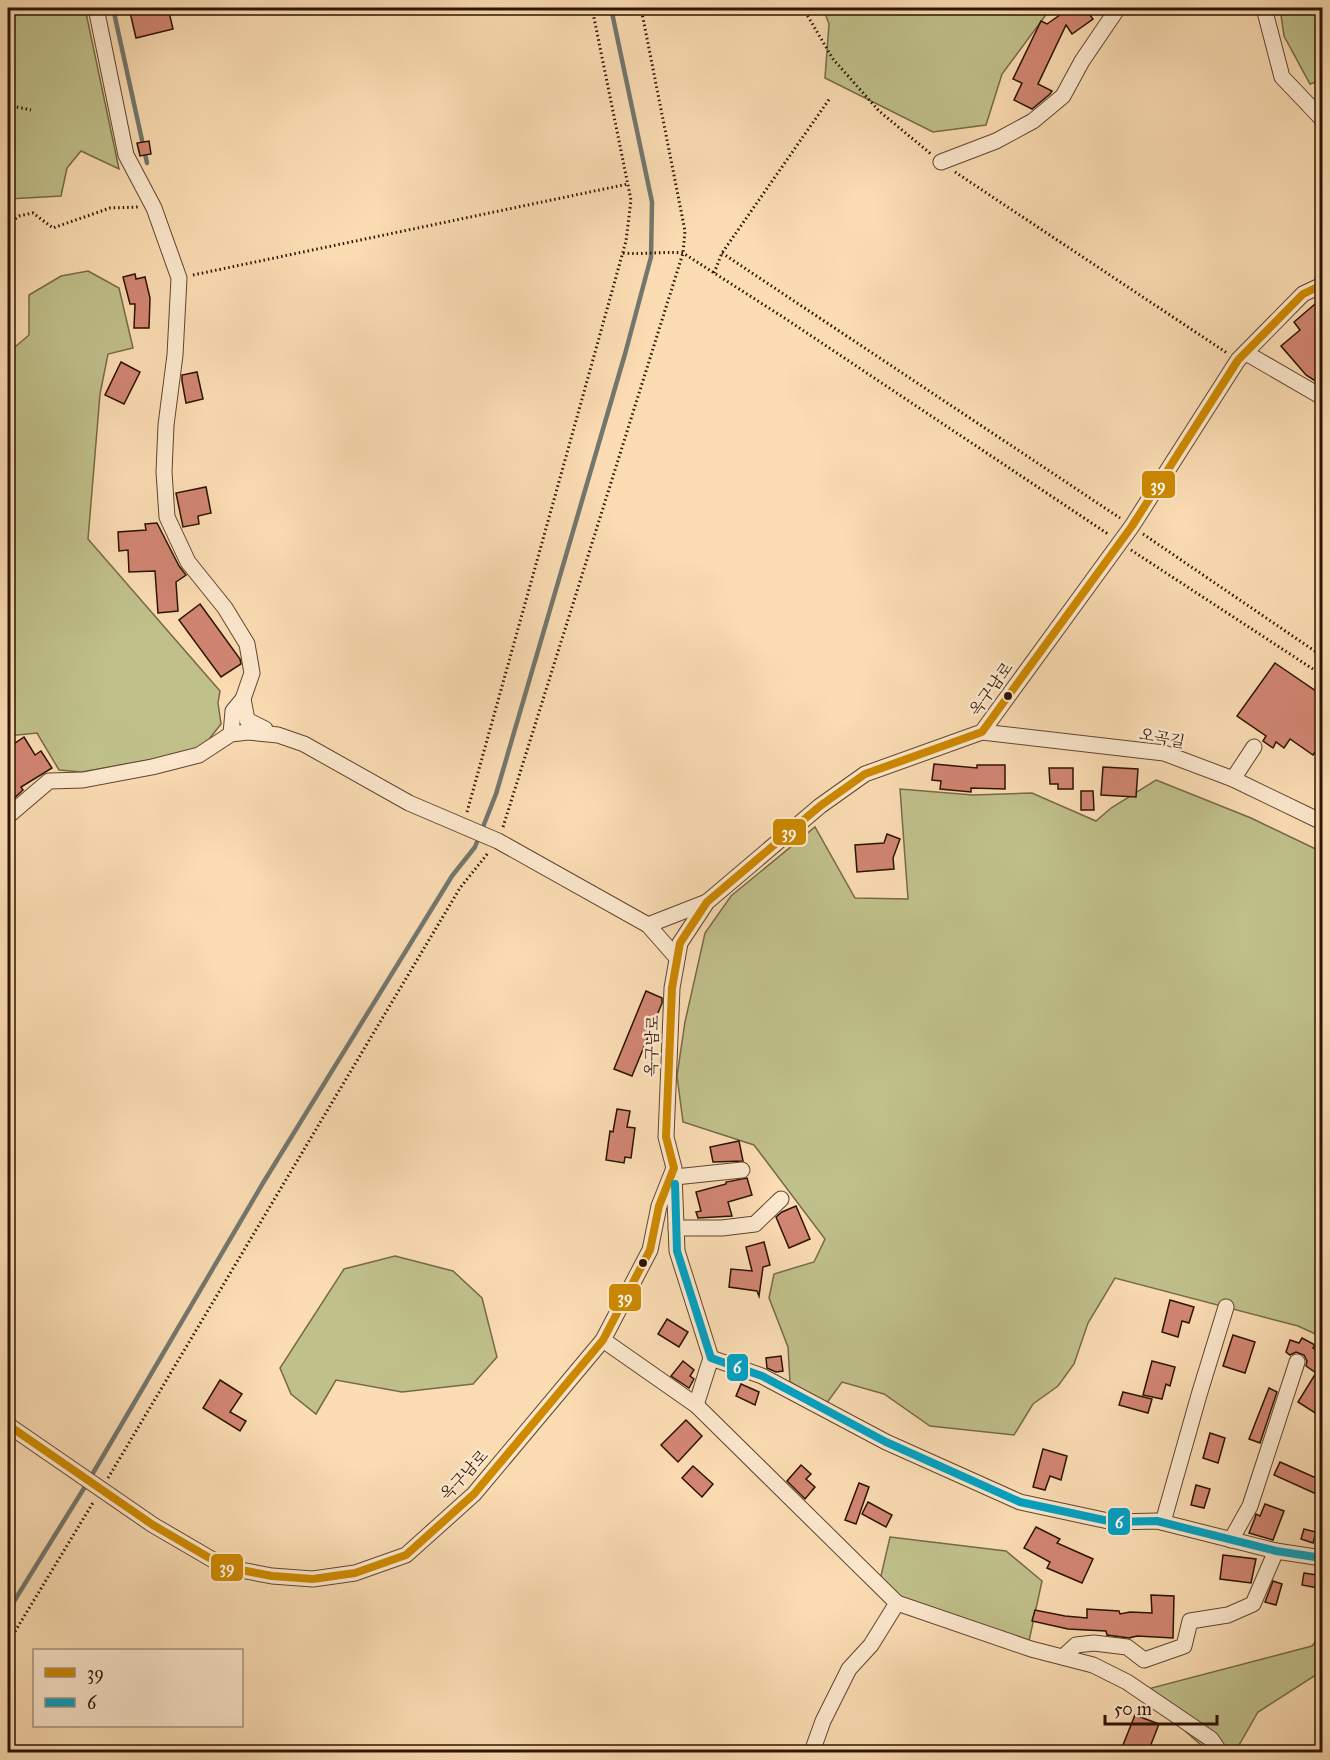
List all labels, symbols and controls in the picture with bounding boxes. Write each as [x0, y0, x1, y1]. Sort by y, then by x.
line badge: 39 [1141, 470, 1176, 499]
text: 39 [1151, 476, 1166, 496]
street label: 옥구남로 [965, 658, 1017, 720]
unlabelled marker [1002, 690, 1014, 702]
street label: 오곡길 [1137, 724, 1187, 752]
line badge: 39 [772, 818, 807, 846]
text: 39 [782, 823, 797, 843]
street label: 옥구남로 [641, 1014, 663, 1077]
unlabelled marker [637, 1257, 649, 1269]
line badge: 39 [608, 1283, 642, 1312]
text: 39 [618, 1288, 633, 1308]
line badge: 6 [726, 1353, 749, 1382]
text: 6 [733, 1358, 742, 1377]
street label: 옥구남로 [436, 1446, 492, 1504]
line badge: 6 [1107, 1507, 1131, 1536]
text: 6 [1115, 1513, 1124, 1532]
line badge: 39 [210, 1553, 244, 1582]
text: 39 [220, 1558, 235, 1578]
legend [33, 1649, 243, 1727]
text: 39 [87, 1662, 104, 1684]
scale bar [1105, 1688, 1218, 1726]
text: 6 [87, 1692, 97, 1714]
text: 50 m [1114, 1698, 1152, 1720]

